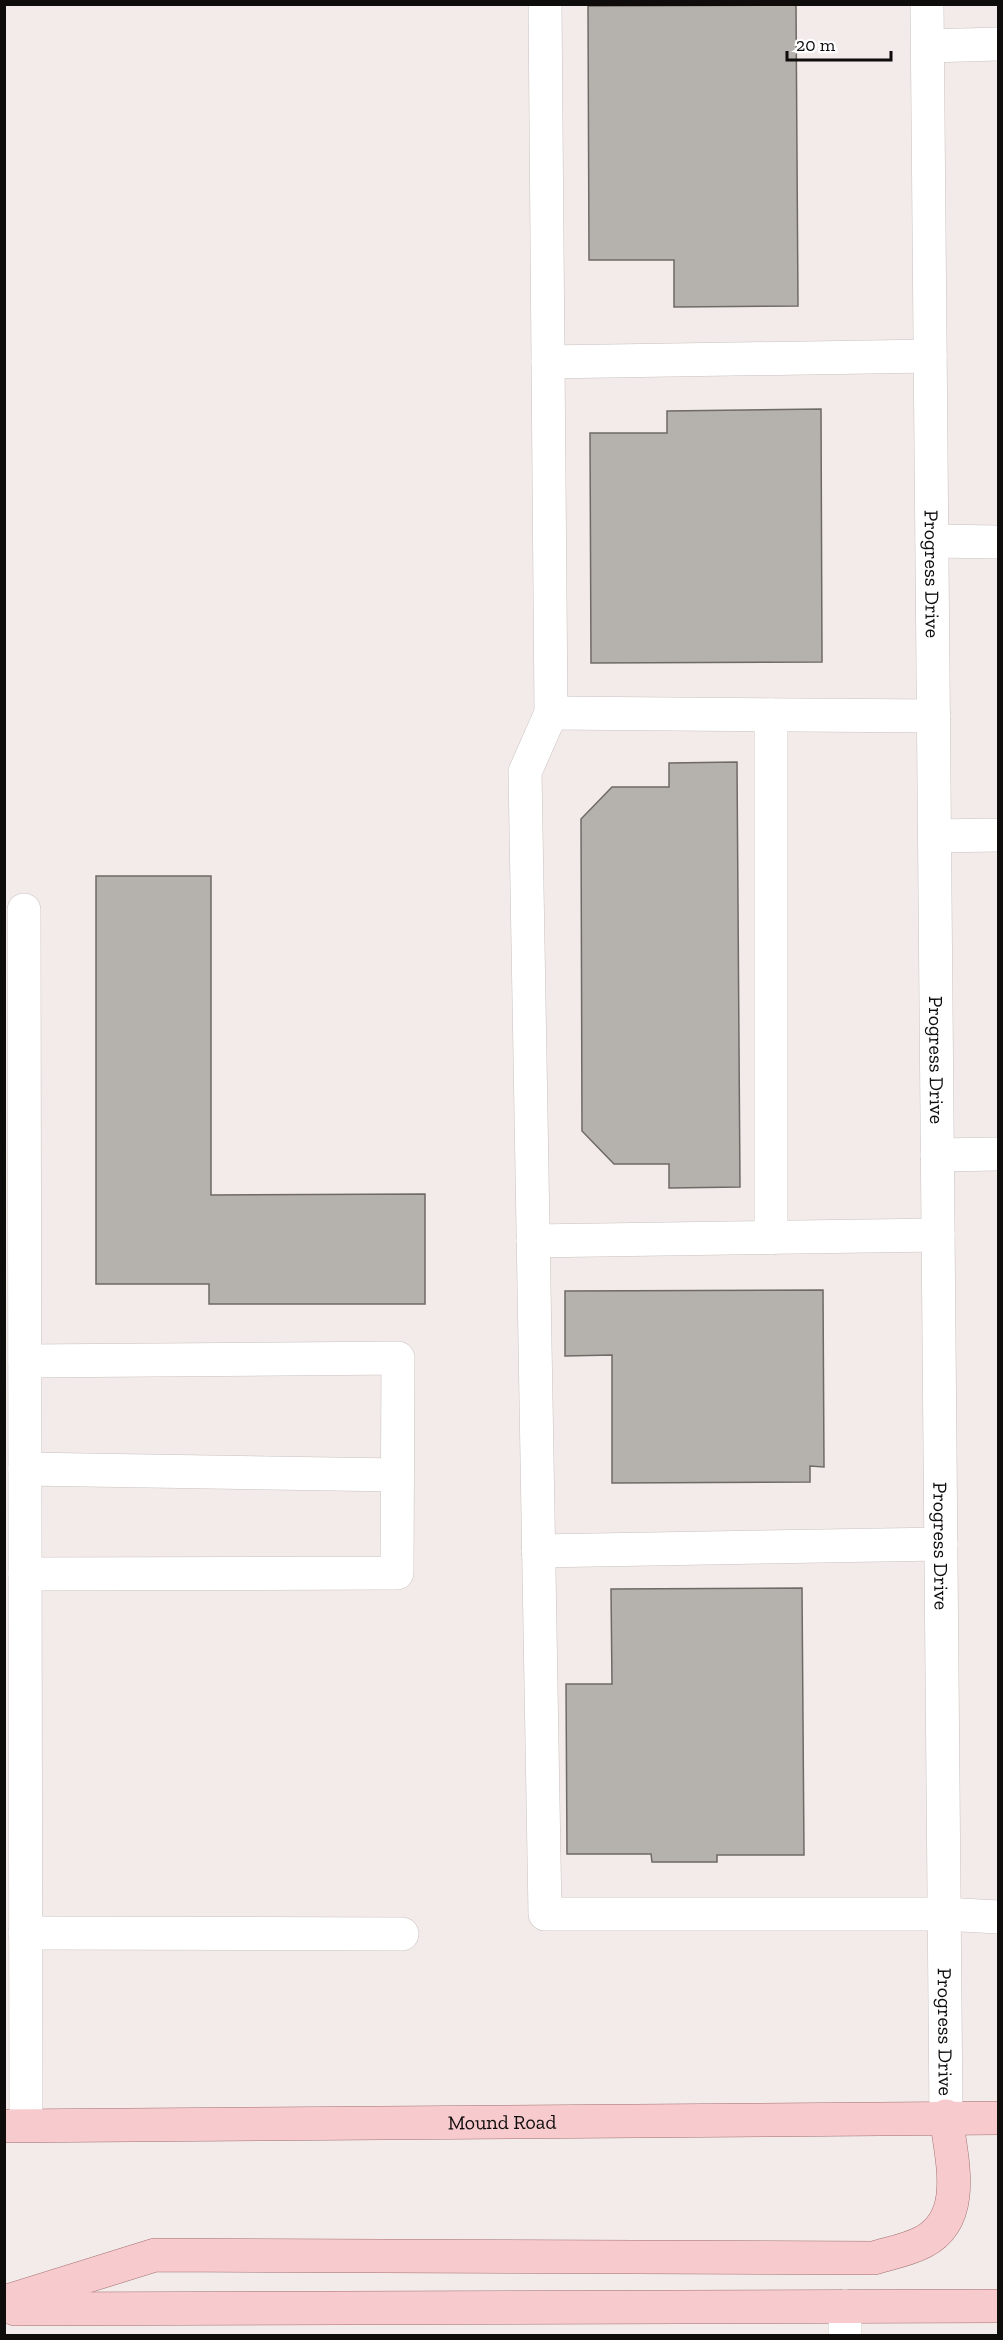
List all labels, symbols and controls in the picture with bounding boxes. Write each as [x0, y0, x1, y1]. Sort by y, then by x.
scale bar [787, 24, 890, 62]
text: 20 m [796, 34, 836, 56]
street label: Progress Drive [920, 510, 945, 638]
street label: Progress Drive [924, 996, 949, 1124]
street label: Progress Drive [928, 1482, 953, 1610]
street label: Progress Drive [933, 1968, 958, 2096]
street label: Mound Road [448, 2110, 556, 2134]

